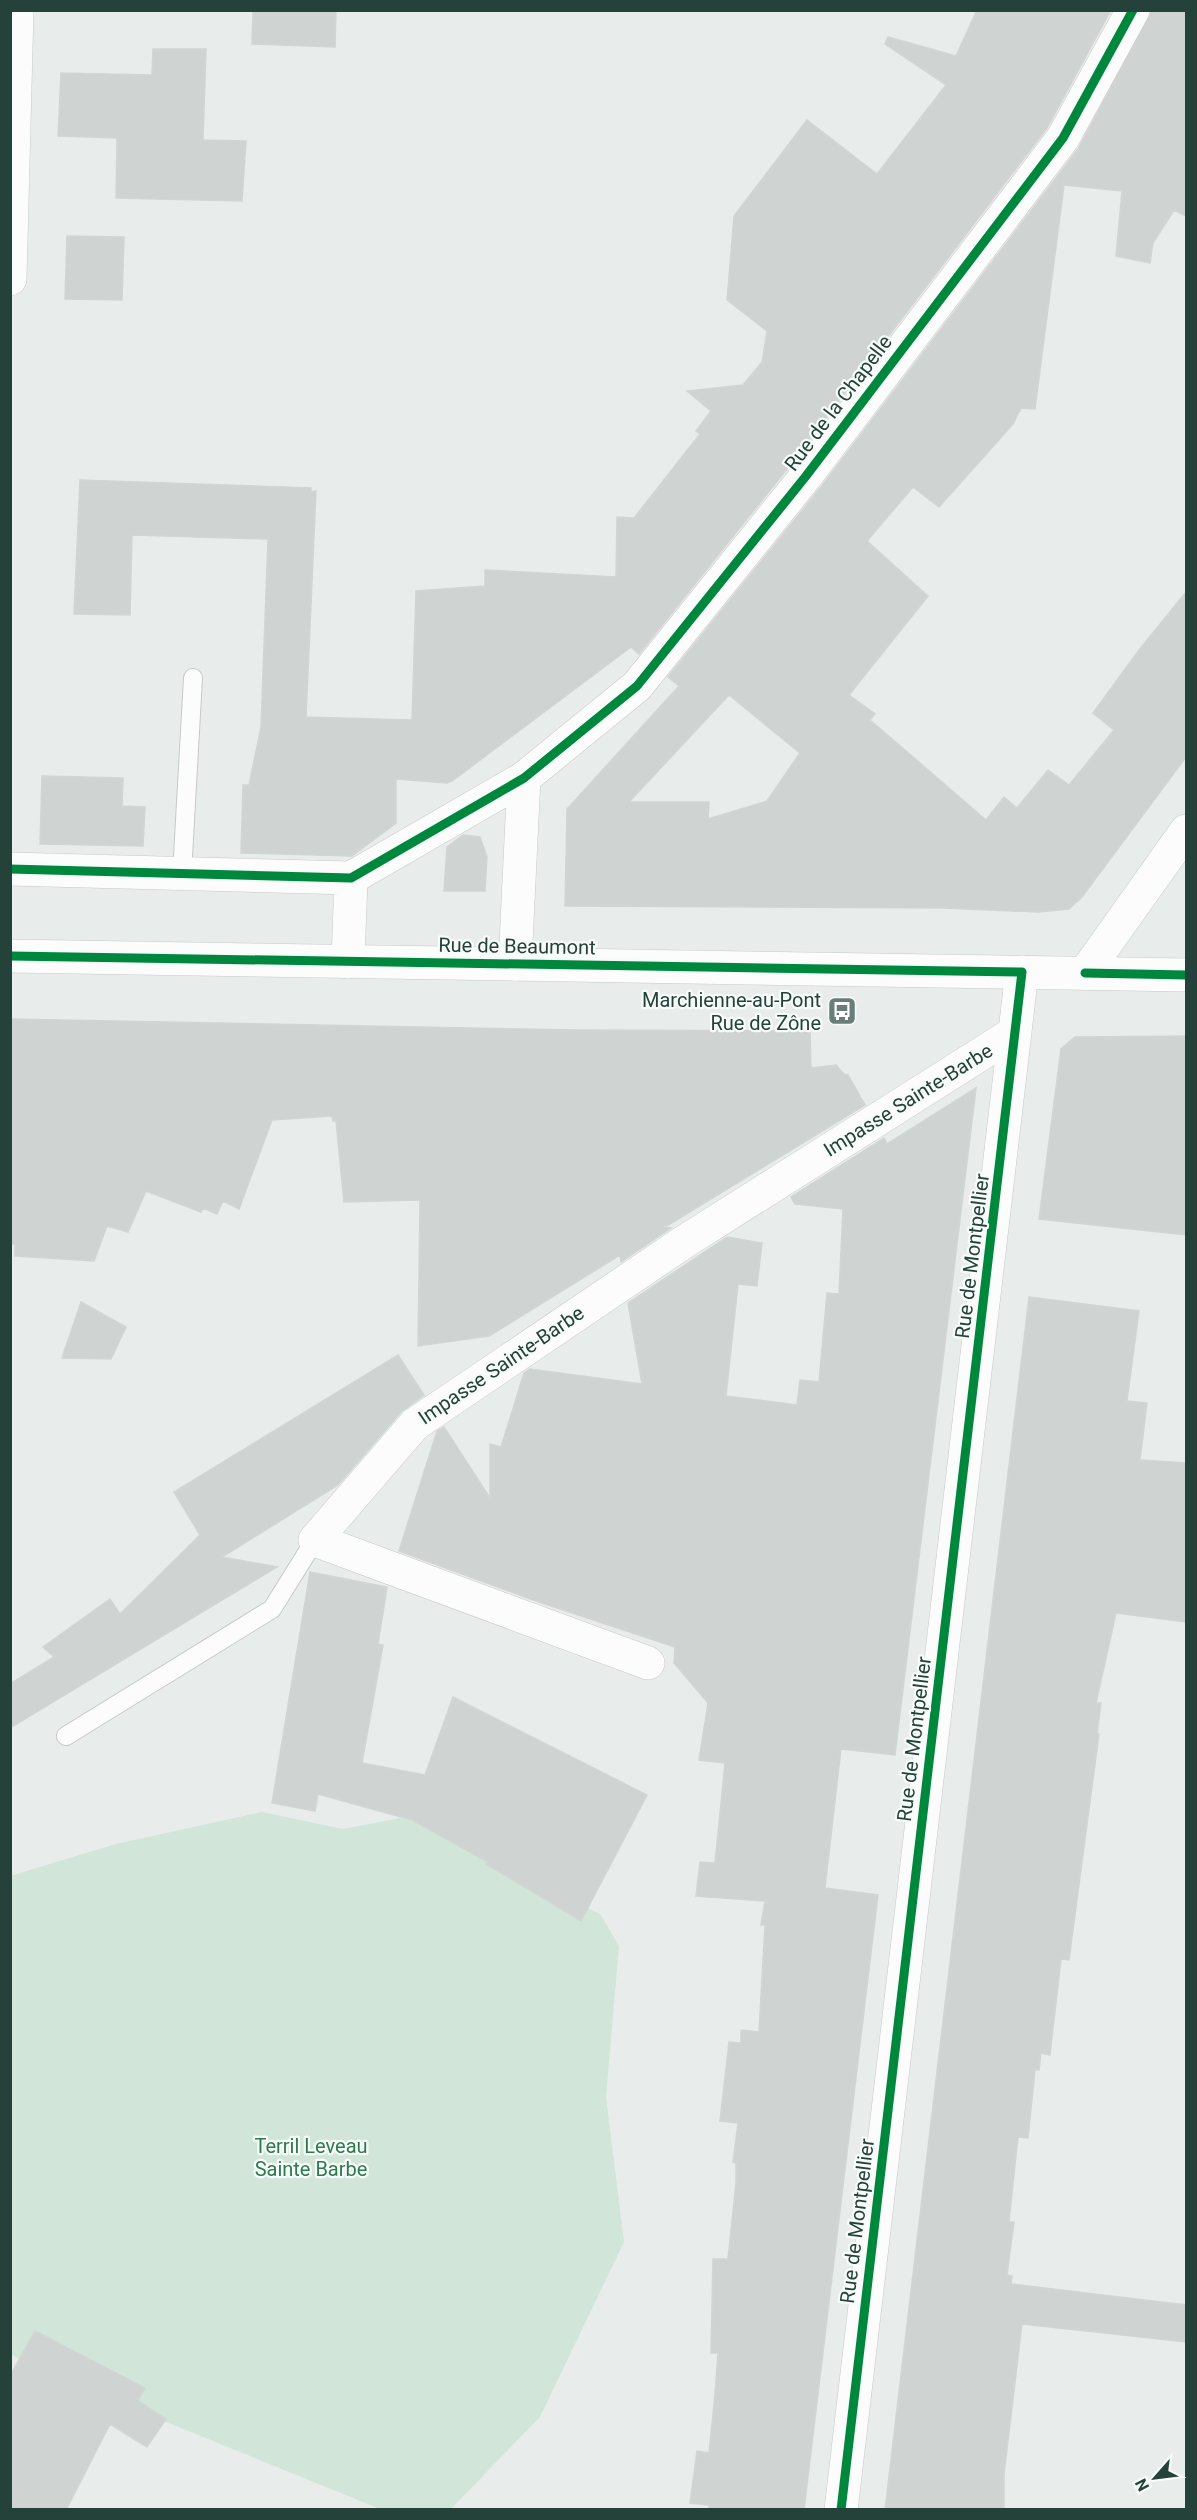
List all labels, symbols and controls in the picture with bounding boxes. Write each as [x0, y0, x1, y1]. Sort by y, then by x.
street label: Rue de la Chapelle [779, 330, 897, 476]
street label: Rue de Beaumont [438, 933, 596, 959]
place label: Marchienne-au-Pont Rue de Zône [642, 988, 821, 1035]
bus stop icon: Marchienne-au-Pont Rue de Zône [826, 995, 858, 1027]
street label: Impasse Sainte-Barbe [819, 1038, 997, 1162]
street label: Rue de Montpellier [950, 1172, 994, 1340]
street label: Impasse Sainte-Barbe [414, 1301, 588, 1429]
street label: Rue de Montpellier [892, 1655, 936, 1823]
park label: Terril Leveau Sainte Barbe [254, 2134, 368, 2181]
street label: Rue de Montpellier [835, 2137, 879, 2305]
north arrow [1125, 2448, 1185, 2508]
text: N [1131, 2475, 1153, 2494]

